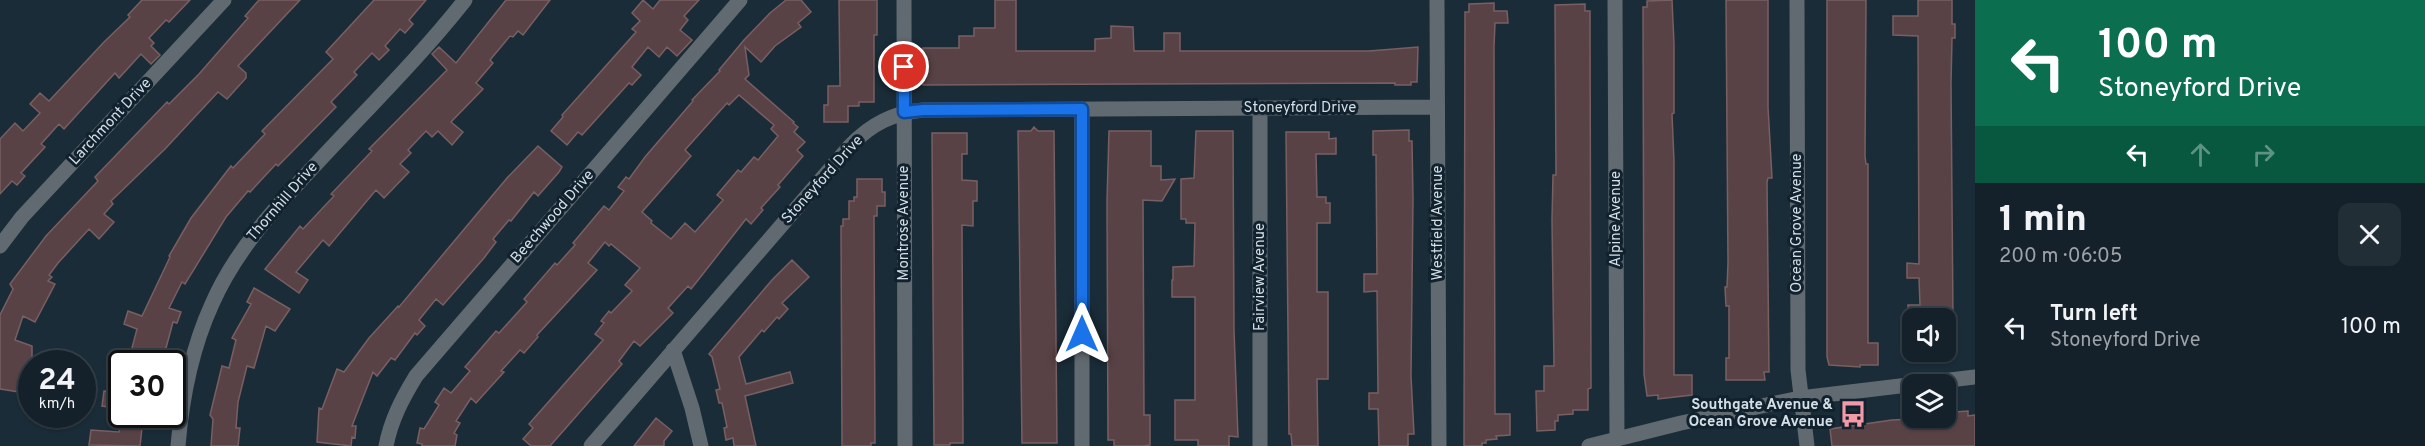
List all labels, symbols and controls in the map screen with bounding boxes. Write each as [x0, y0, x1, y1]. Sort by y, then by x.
text: 100 m [2098, 20, 2217, 73]
icon: left [1999, 24, 2077, 102]
pin [878, 41, 929, 92]
icon: arrive [887, 50, 920, 83]
text: Stoneyford Drive [2098, 72, 2301, 106]
street label: Larchmont Drive [66, 74, 156, 170]
street label: Stoneyford Drive [1244, 99, 1356, 118]
street label: Stoneyford Drive [778, 132, 868, 228]
icon: left [2121, 138, 2154, 171]
icon: ahead [2184, 138, 2217, 171]
icon: right [2247, 138, 2280, 171]
street label: Ocean Grove Avenue [1788, 153, 1807, 293]
street label: Thornhill Drive [243, 158, 323, 246]
street label: Montrose Avenue [895, 165, 914, 281]
street label: Beechwood Drive [507, 166, 599, 268]
street label: Westfield Avenue [1429, 166, 1448, 280]
street label: Alpine Avenue [1607, 171, 1626, 267]
text: 1 min [1999, 198, 2087, 244]
button: close [2338, 203, 2401, 266]
street label: Fairview Avenue [1251, 223, 1270, 331]
text: 200 m · 06:05 [1999, 244, 2122, 270]
text: Turn left [2050, 301, 2138, 328]
position arrow [1050, 302, 1114, 366]
map controls [1902, 308, 1956, 428]
button: sound [1902, 308, 1956, 362]
icon: left [1999, 311, 2032, 344]
text: 100 m [2341, 314, 2401, 341]
text: Stoneyford Drive [2050, 328, 2201, 354]
speed limit sign: 30 [108, 350, 186, 428]
text: 24 [38, 363, 76, 400]
button: layers [1902, 374, 1956, 428]
text: km/h [39, 395, 75, 414]
place label: Southgate Avenue & Ocean Grove Avenue [1688, 396, 1833, 432]
bus stop icon: Southgate Avenue & Ocean Grove Avenue [1838, 399, 1868, 429]

